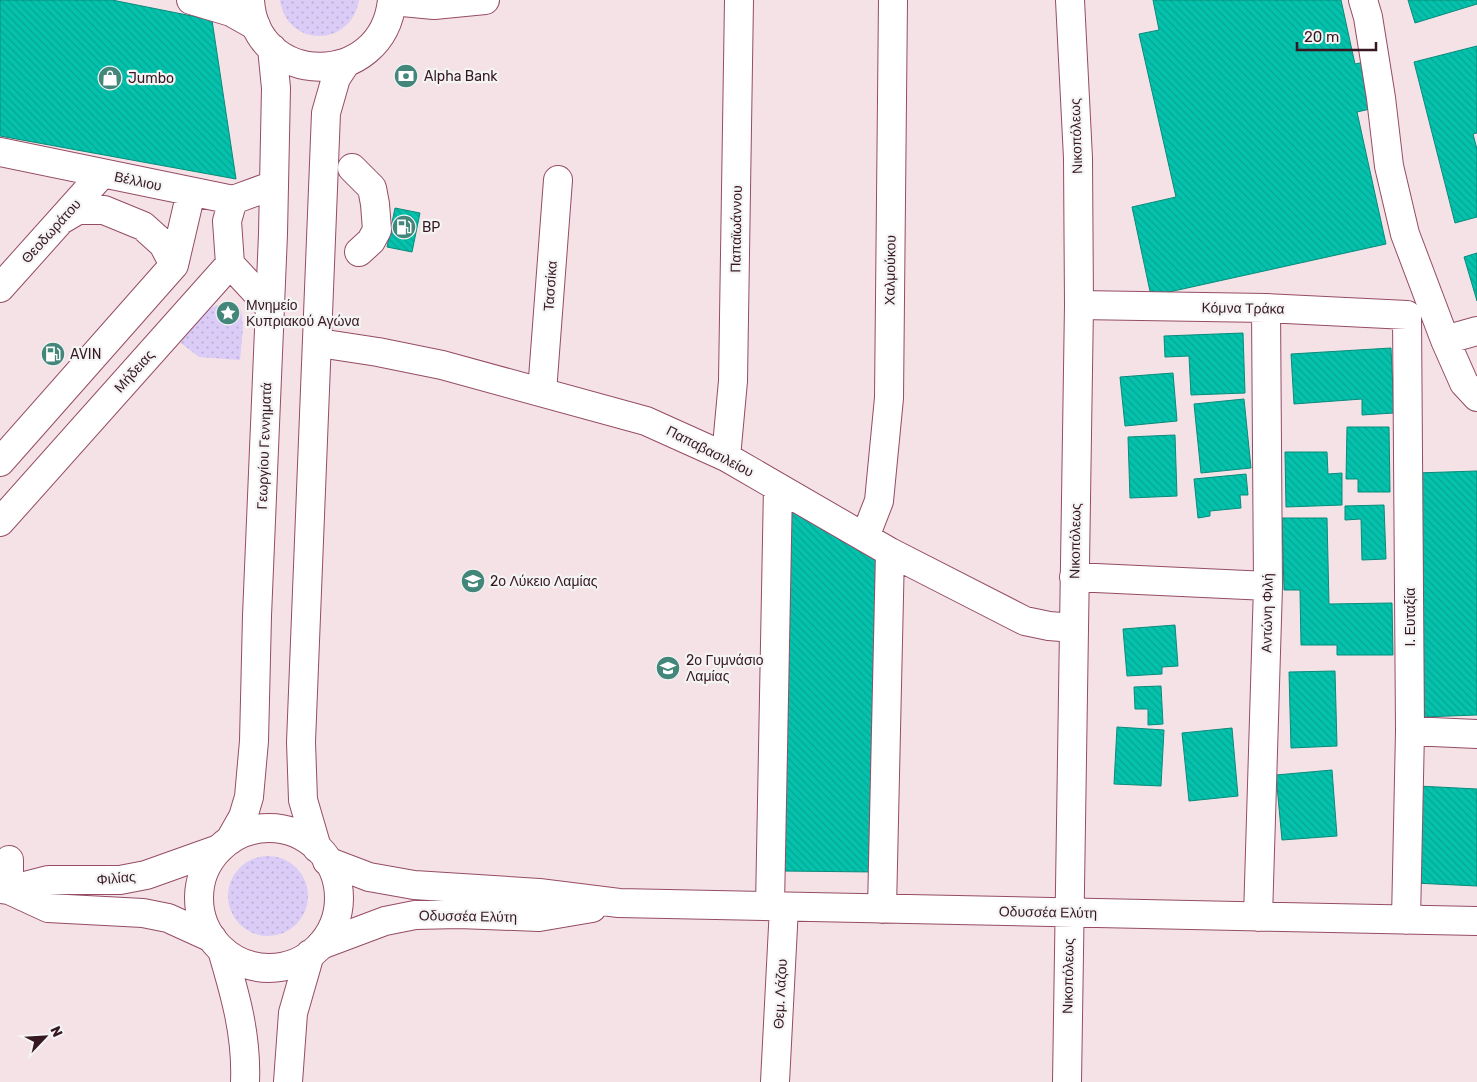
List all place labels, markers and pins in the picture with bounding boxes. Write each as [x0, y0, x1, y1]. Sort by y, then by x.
bank icon: Alpha Bank [393, 63, 419, 89]
shop icon: Jumbo [97, 65, 123, 91]
place label: Alpha Bank [424, 68, 498, 85]
place label: Jumbo [128, 70, 174, 87]
fuel station icon: BP [391, 214, 417, 240]
place label: BP [422, 219, 440, 236]
place label: Μνημείο Κυπριακού Αγώνα [246, 297, 360, 330]
place icon: Μνημείο Κυπριακού Αγώνα [215, 300, 241, 326]
fuel station icon: AVIN [40, 341, 66, 367]
place label: AVIN [70, 346, 101, 363]
school or university icon: 2ο Λύκειο Λαμίας [460, 568, 486, 594]
place label: 2ο Λύκειο Λαμίας [490, 573, 598, 590]
place label: 2ο Γυμνάσιο Λαμίας [686, 652, 764, 685]
school or university icon: 2ο Γυμνάσιο Λαμίας [655, 655, 681, 681]

